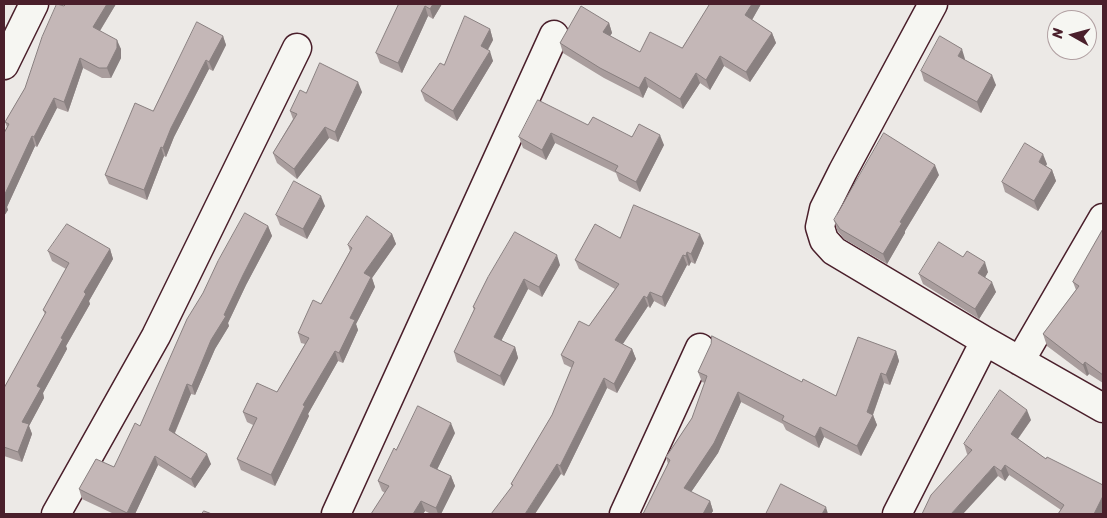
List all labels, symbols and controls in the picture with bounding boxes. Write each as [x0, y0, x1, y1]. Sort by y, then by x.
north arrow [1047, 10, 1097, 60]
text: N [1045, 27, 1071, 40]

